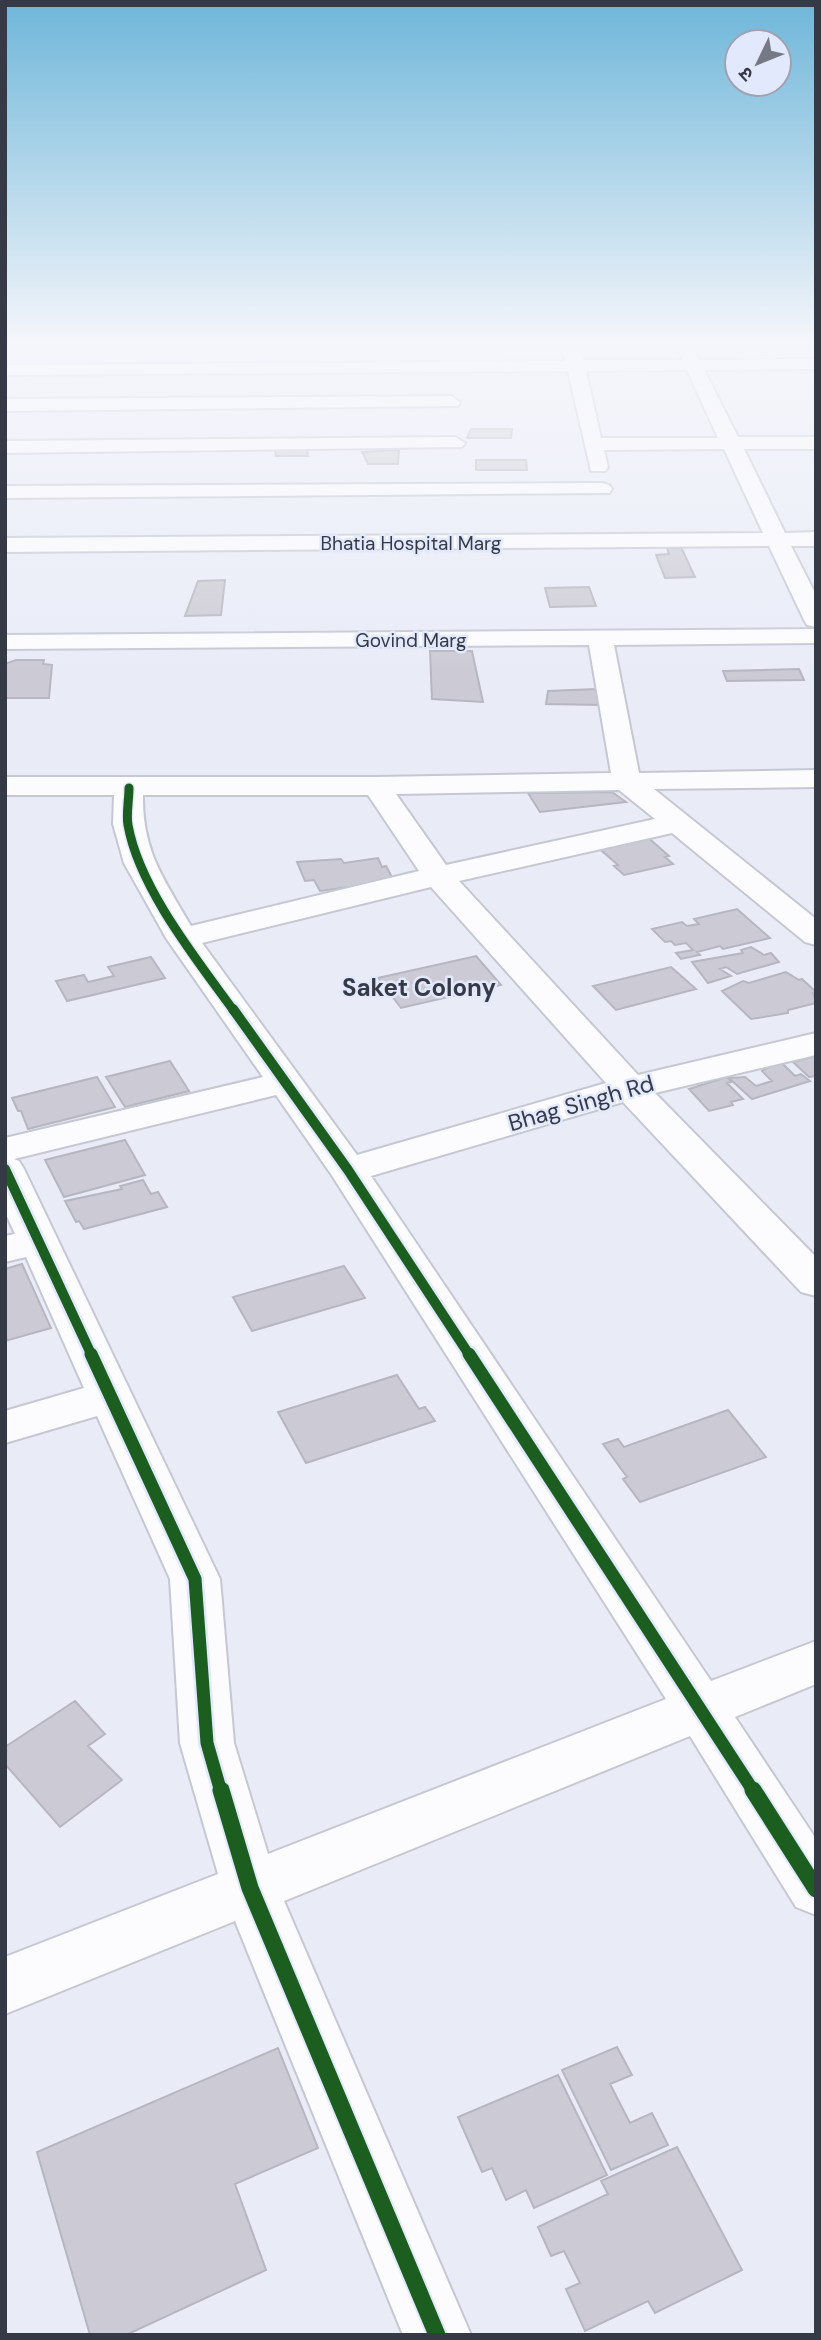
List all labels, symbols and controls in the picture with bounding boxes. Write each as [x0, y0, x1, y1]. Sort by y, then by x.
north arrow [723, 28, 793, 98]
text: उ [732, 61, 759, 87]
street label: Bhatia Hospital Marg [321, 531, 502, 556]
street label: Govind Marg [355, 628, 467, 653]
district label: Saket Colony [342, 972, 497, 1003]
street label: Bhag Singh Rd [505, 1068, 657, 1138]

